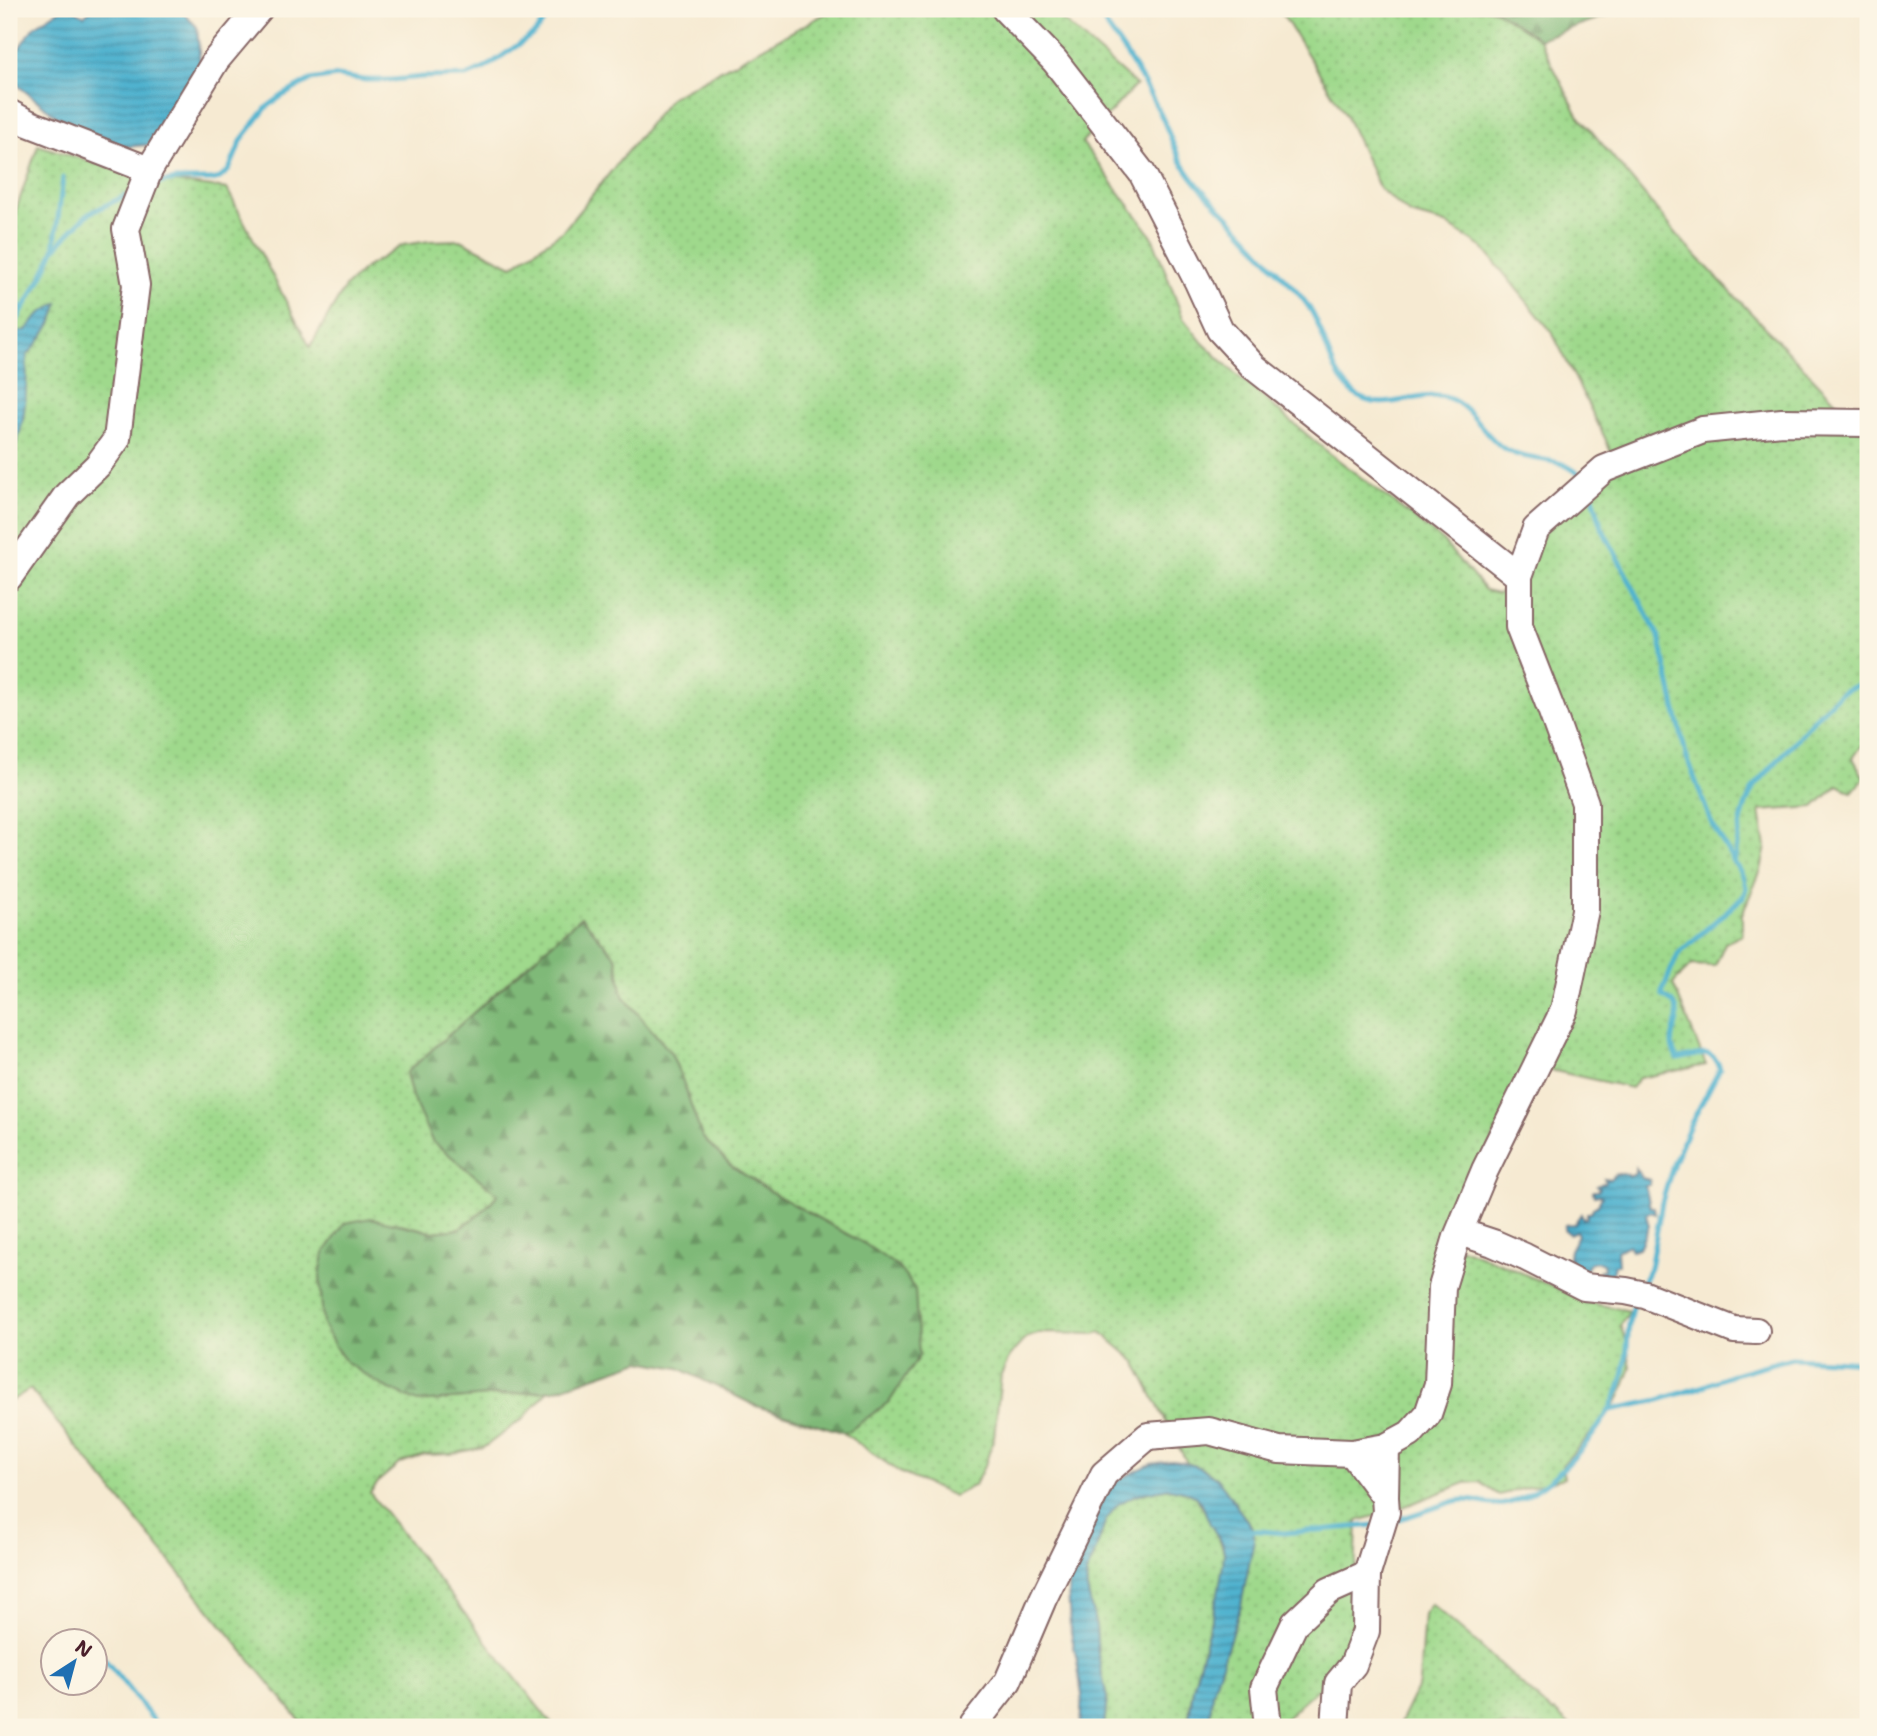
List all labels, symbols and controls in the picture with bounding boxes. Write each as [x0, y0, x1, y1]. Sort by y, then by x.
north arrow [38, 1628, 108, 1698]
text: N [70, 1634, 97, 1663]

